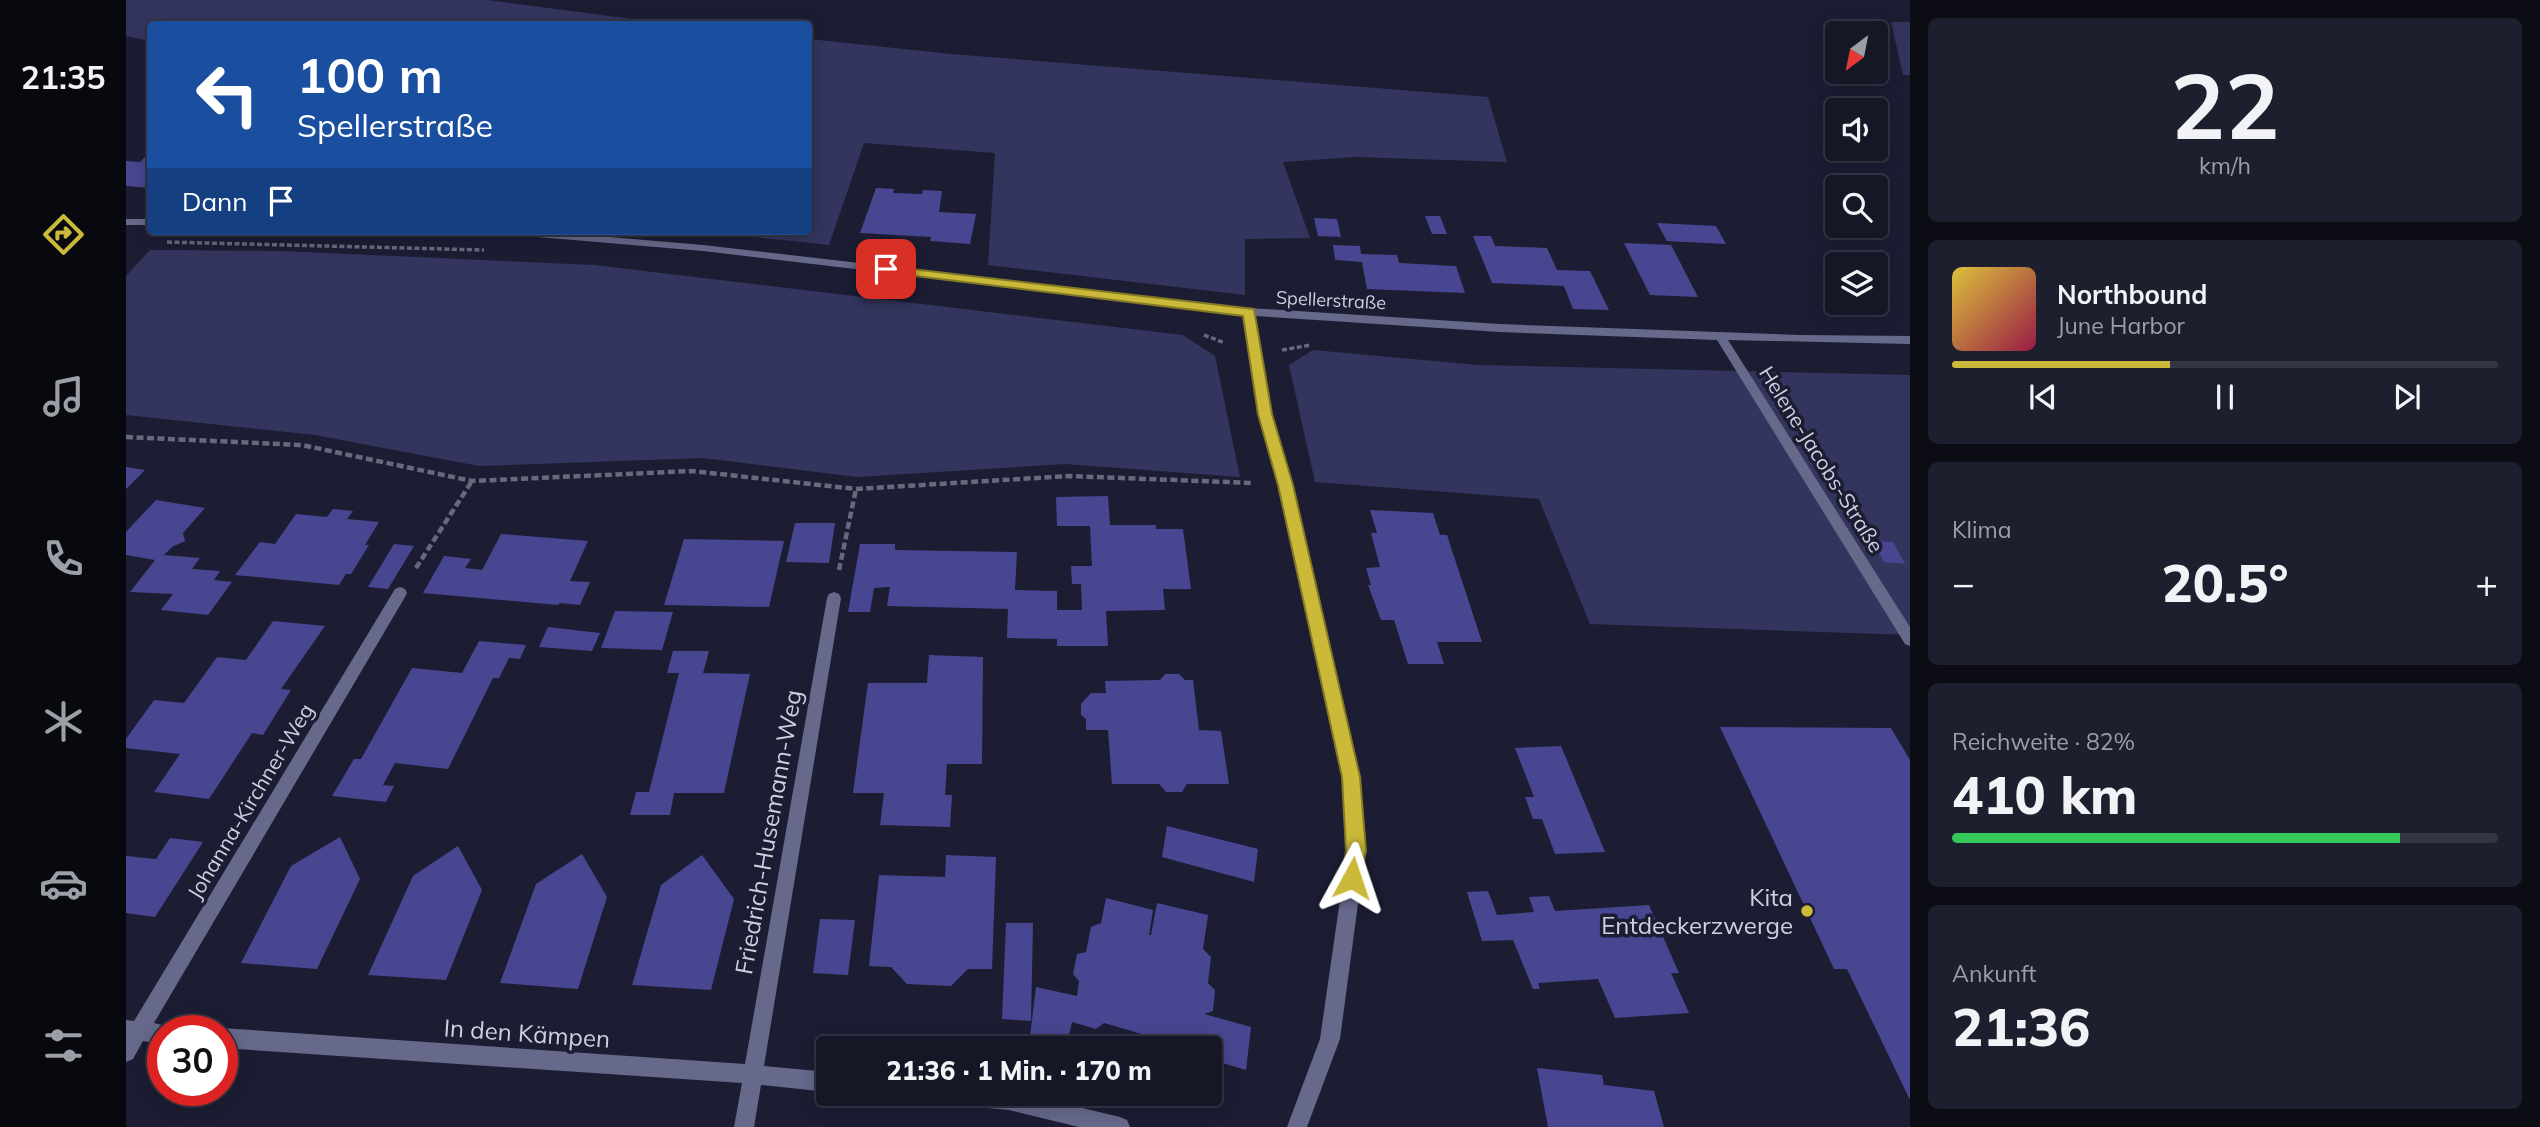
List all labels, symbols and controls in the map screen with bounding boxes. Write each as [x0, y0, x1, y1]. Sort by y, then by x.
north arrow [1825, 21, 1888, 84]
map controls [1825, 21, 1888, 315]
text: 100 m [297, 44, 443, 105]
text: 22 [2170, 48, 2280, 162]
icon: left [182, 49, 273, 140]
text: 21:35 [21, 57, 105, 97]
button: sound [1825, 98, 1888, 161]
text: Spellerstraße [297, 105, 493, 145]
text: km/h [2199, 151, 2251, 180]
button: search [1825, 175, 1888, 238]
icon: arrive [262, 182, 300, 220]
text: Dann [182, 185, 248, 218]
icon: directions [39, 210, 88, 259]
pin [856, 239, 916, 299]
icon: arrive [867, 250, 905, 288]
button: layers [1825, 252, 1888, 315]
text: Northbound [2057, 278, 2207, 311]
street label: Spellerstraße [1275, 286, 1387, 314]
text: June Harbor [2057, 311, 2185, 340]
street label: Helene-Jacobs-Straße [1754, 361, 1890, 557]
icon: music [39, 372, 88, 421]
icon: previous [2024, 378, 2062, 416]
icon: pause [2206, 378, 2244, 416]
icon: next [2388, 378, 2426, 416]
text: Klima [1952, 515, 2012, 544]
icon: phone [39, 534, 88, 583]
text: 20.5° [2161, 550, 2289, 615]
text: − [1952, 559, 1975, 607]
text: + [2475, 559, 2498, 607]
street label: Friedrich-Husemann-Weg [728, 687, 808, 977]
icon: climate [39, 697, 88, 746]
street label: Johanna-Kirchner-Weg [181, 698, 319, 904]
text: Reichweite · 82% [1952, 727, 2135, 756]
text: 410 km [1952, 762, 2137, 827]
position arrow [1315, 841, 1389, 915]
icon: car [39, 859, 88, 908]
place label: Kita Entdeckerzwerge [1601, 882, 1793, 940]
marker: Kita Entdeckerzwerge [1799, 903, 1815, 919]
text: Ankunft [1952, 959, 2036, 988]
text: 21:36 [1952, 994, 2090, 1059]
street label: In den Kämpen [443, 1012, 611, 1054]
speed limit sign: 30 [147, 1015, 238, 1106]
icon: filters [39, 1021, 88, 1070]
text: 21:36 · 1 Min. · 170 m [886, 1054, 1152, 1087]

